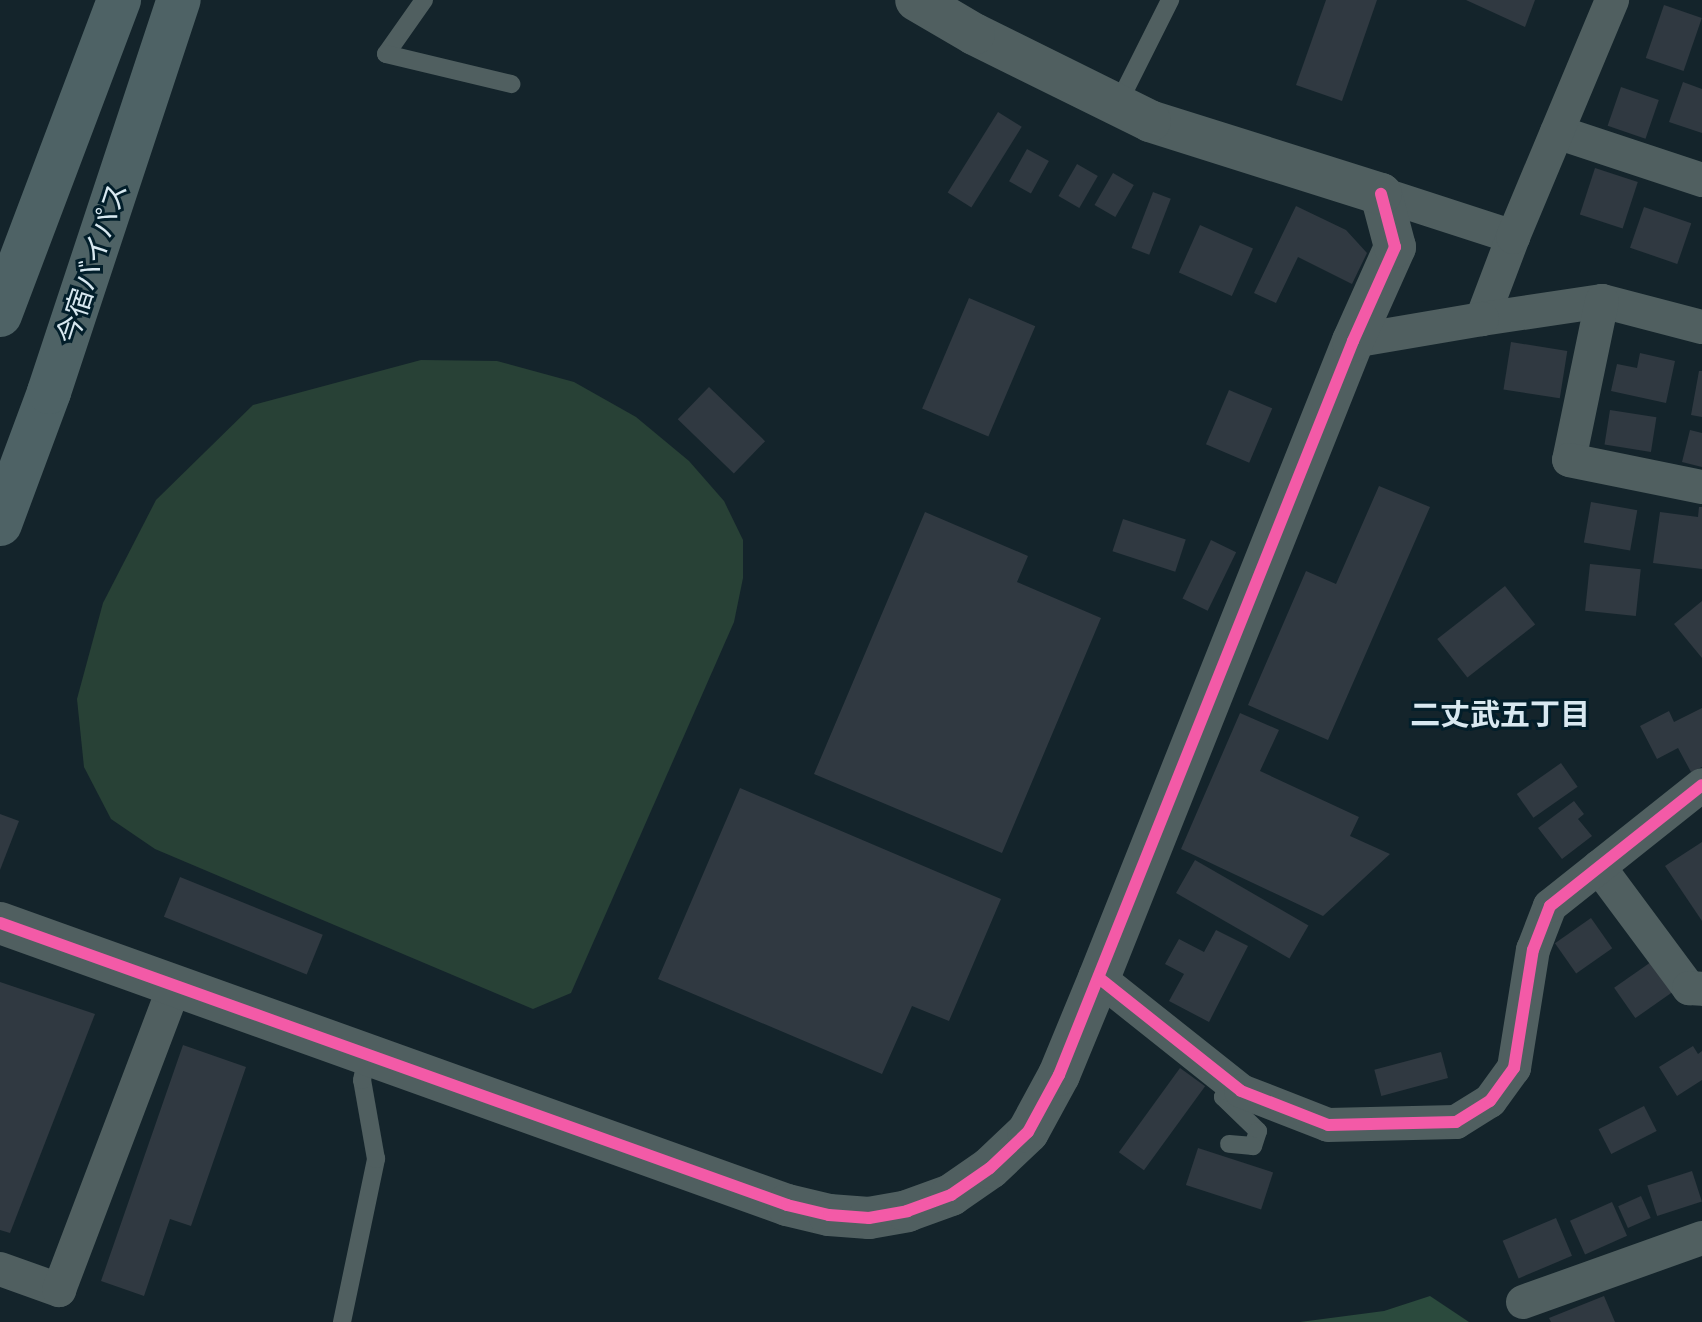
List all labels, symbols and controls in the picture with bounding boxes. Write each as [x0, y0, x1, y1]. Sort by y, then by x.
street label: 今宿バイパス [50, 178, 134, 348]
district label: 二丈武五丁目 [1410, 696, 1590, 732]

